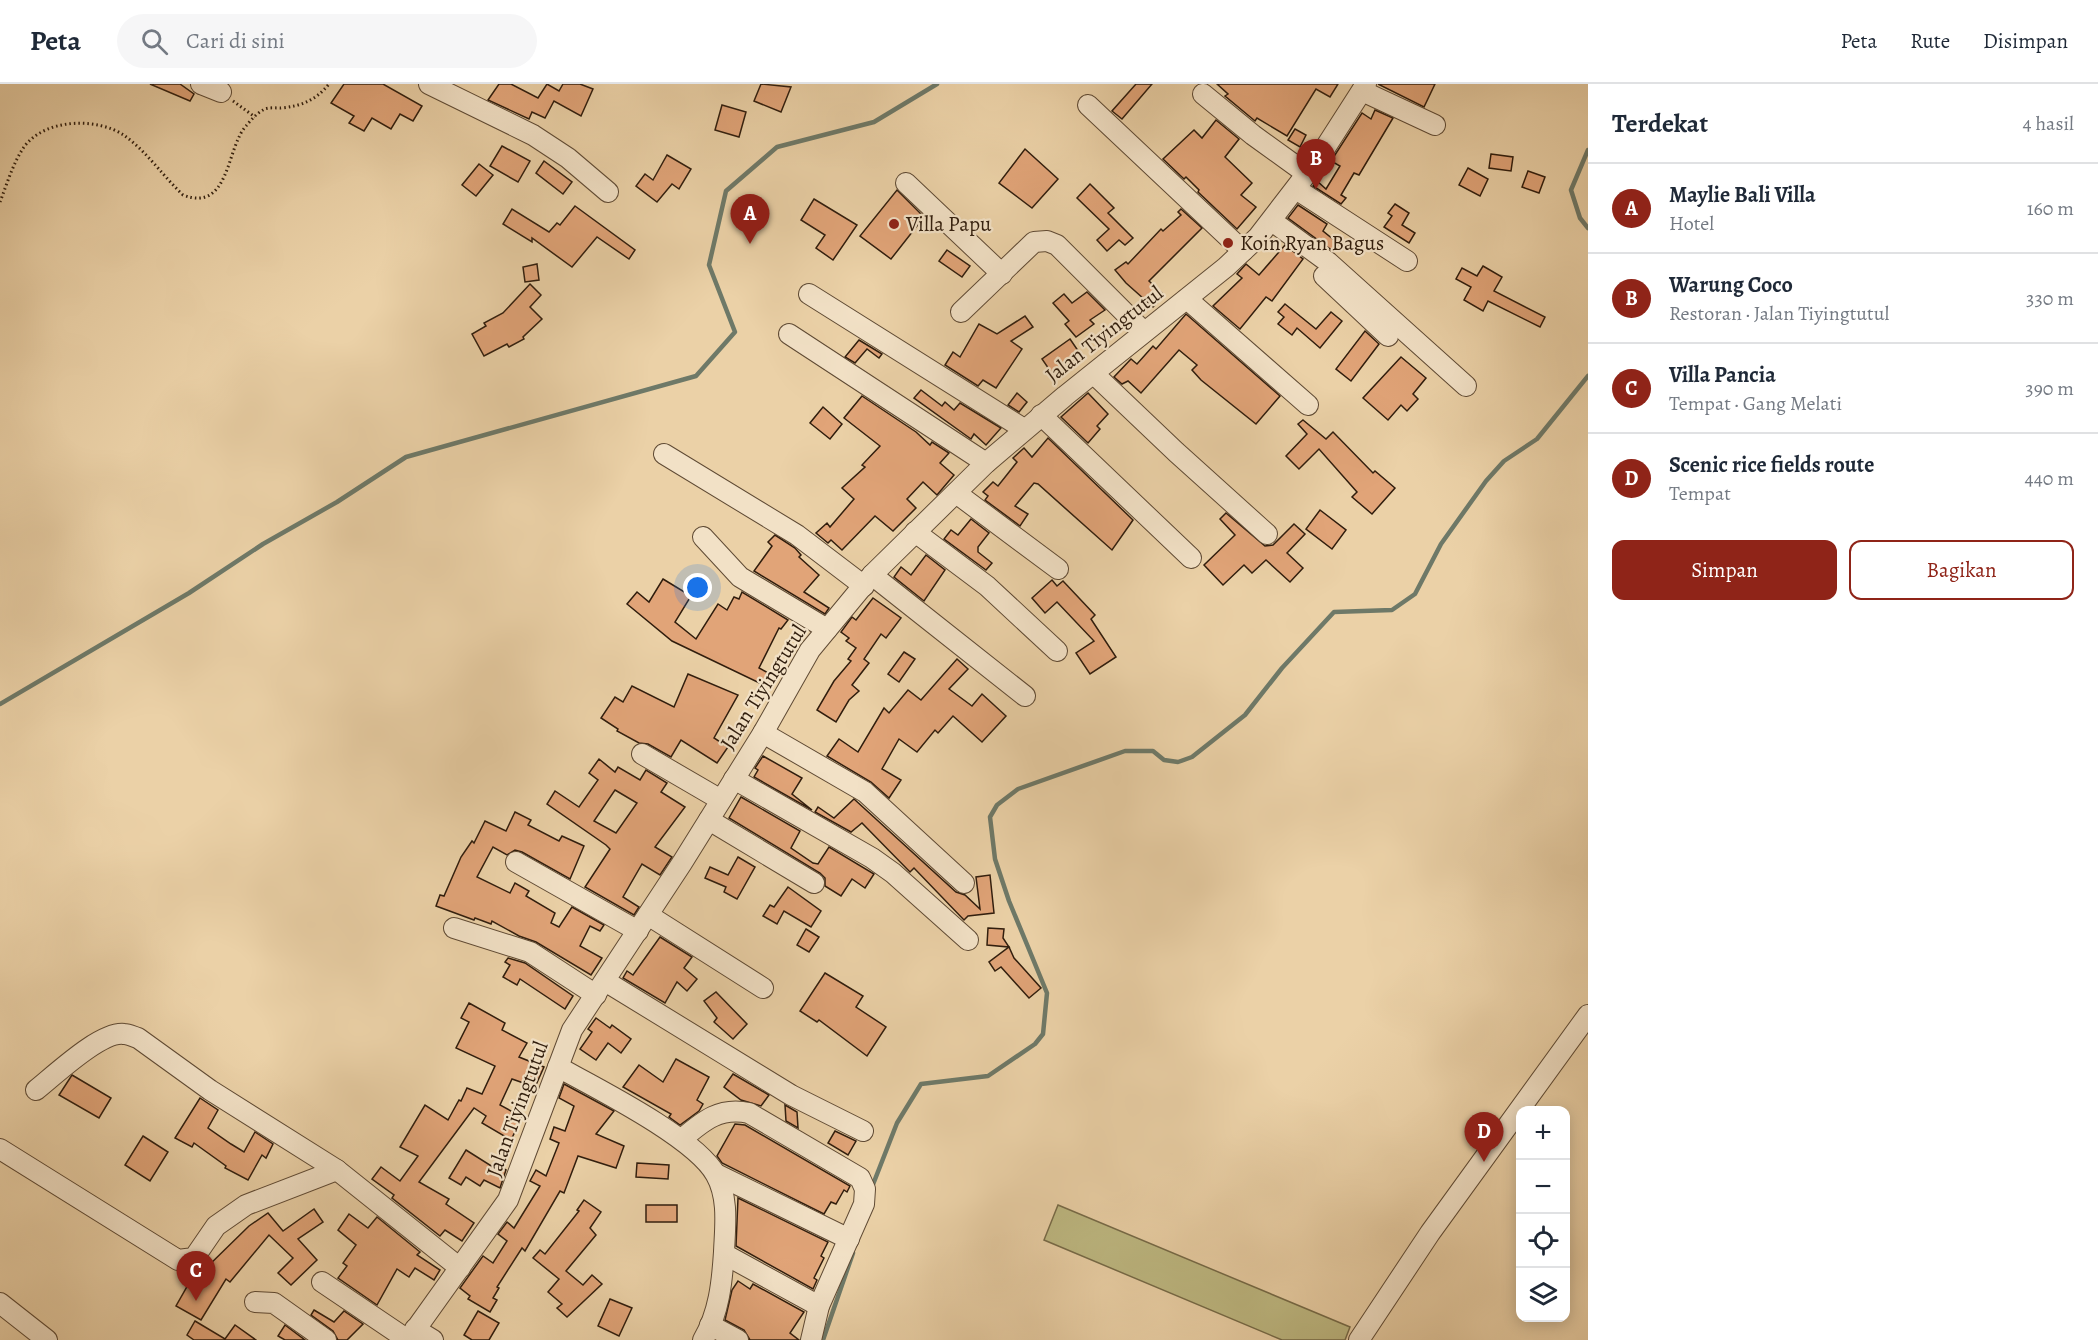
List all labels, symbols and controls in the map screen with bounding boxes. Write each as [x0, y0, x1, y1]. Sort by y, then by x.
search box [117, 14, 537, 68]
text: Peta [30, 22, 81, 60]
icon: search [138, 25, 171, 58]
text: Cari di sini [186, 26, 285, 56]
text: Peta [1840, 27, 1877, 55]
text: Rute [1910, 27, 1950, 55]
text: Disimpan [1983, 27, 2068, 55]
text: Terdekat [1612, 106, 1708, 141]
text: 4 hasil [2022, 110, 2074, 137]
pin: B [1296, 140, 1336, 189]
text: Maylie Bali Villa [1669, 180, 1816, 210]
pin: A [730, 194, 770, 244]
text: A [1625, 195, 1638, 222]
text: 160 m [2027, 195, 2074, 222]
place label: Villa Papu [905, 210, 992, 238]
text: Hotel [1669, 210, 1714, 237]
marker: Villa Papu [887, 217, 901, 231]
place label: Koin Ryan Bagus [1240, 229, 1384, 257]
marker: Koin Ryan Bagus [1221, 236, 1235, 250]
text: Warung Coco [1669, 270, 1793, 300]
street label: Jalan Tiyingtutul [1039, 279, 1169, 389]
text: B [1625, 285, 1638, 312]
text: 330 m [2026, 285, 2074, 312]
text: Restoran · Jalan Tiyingtutul [1669, 300, 1889, 327]
text: Villa Pancia [1669, 360, 1776, 390]
text: C [1625, 375, 1638, 402]
text: 390 m [2025, 375, 2074, 402]
text: Tempat · Gang Melati [1669, 390, 1842, 417]
text: Scenic rice fields route [1669, 450, 1874, 480]
text: D [1625, 465, 1638, 492]
text: 440 m [2025, 465, 2074, 492]
text: Tempat [1669, 480, 1731, 507]
button: Simpan [1612, 540, 1837, 600]
button: Bagikan [1849, 540, 2074, 600]
your location [683, 573, 712, 602]
street label: Jalan Tiyingtutul [713, 619, 813, 755]
street label: Jalan Tiyingtutul [479, 1037, 555, 1181]
map controls [1516, 1106, 1570, 1322]
button: + [1516, 1106, 1570, 1160]
pin: D [1464, 1112, 1504, 1162]
button: − [1516, 1160, 1570, 1214]
button: locate [1516, 1214, 1570, 1268]
pin: C [176, 1252, 216, 1301]
button: layers [1516, 1268, 1570, 1322]

